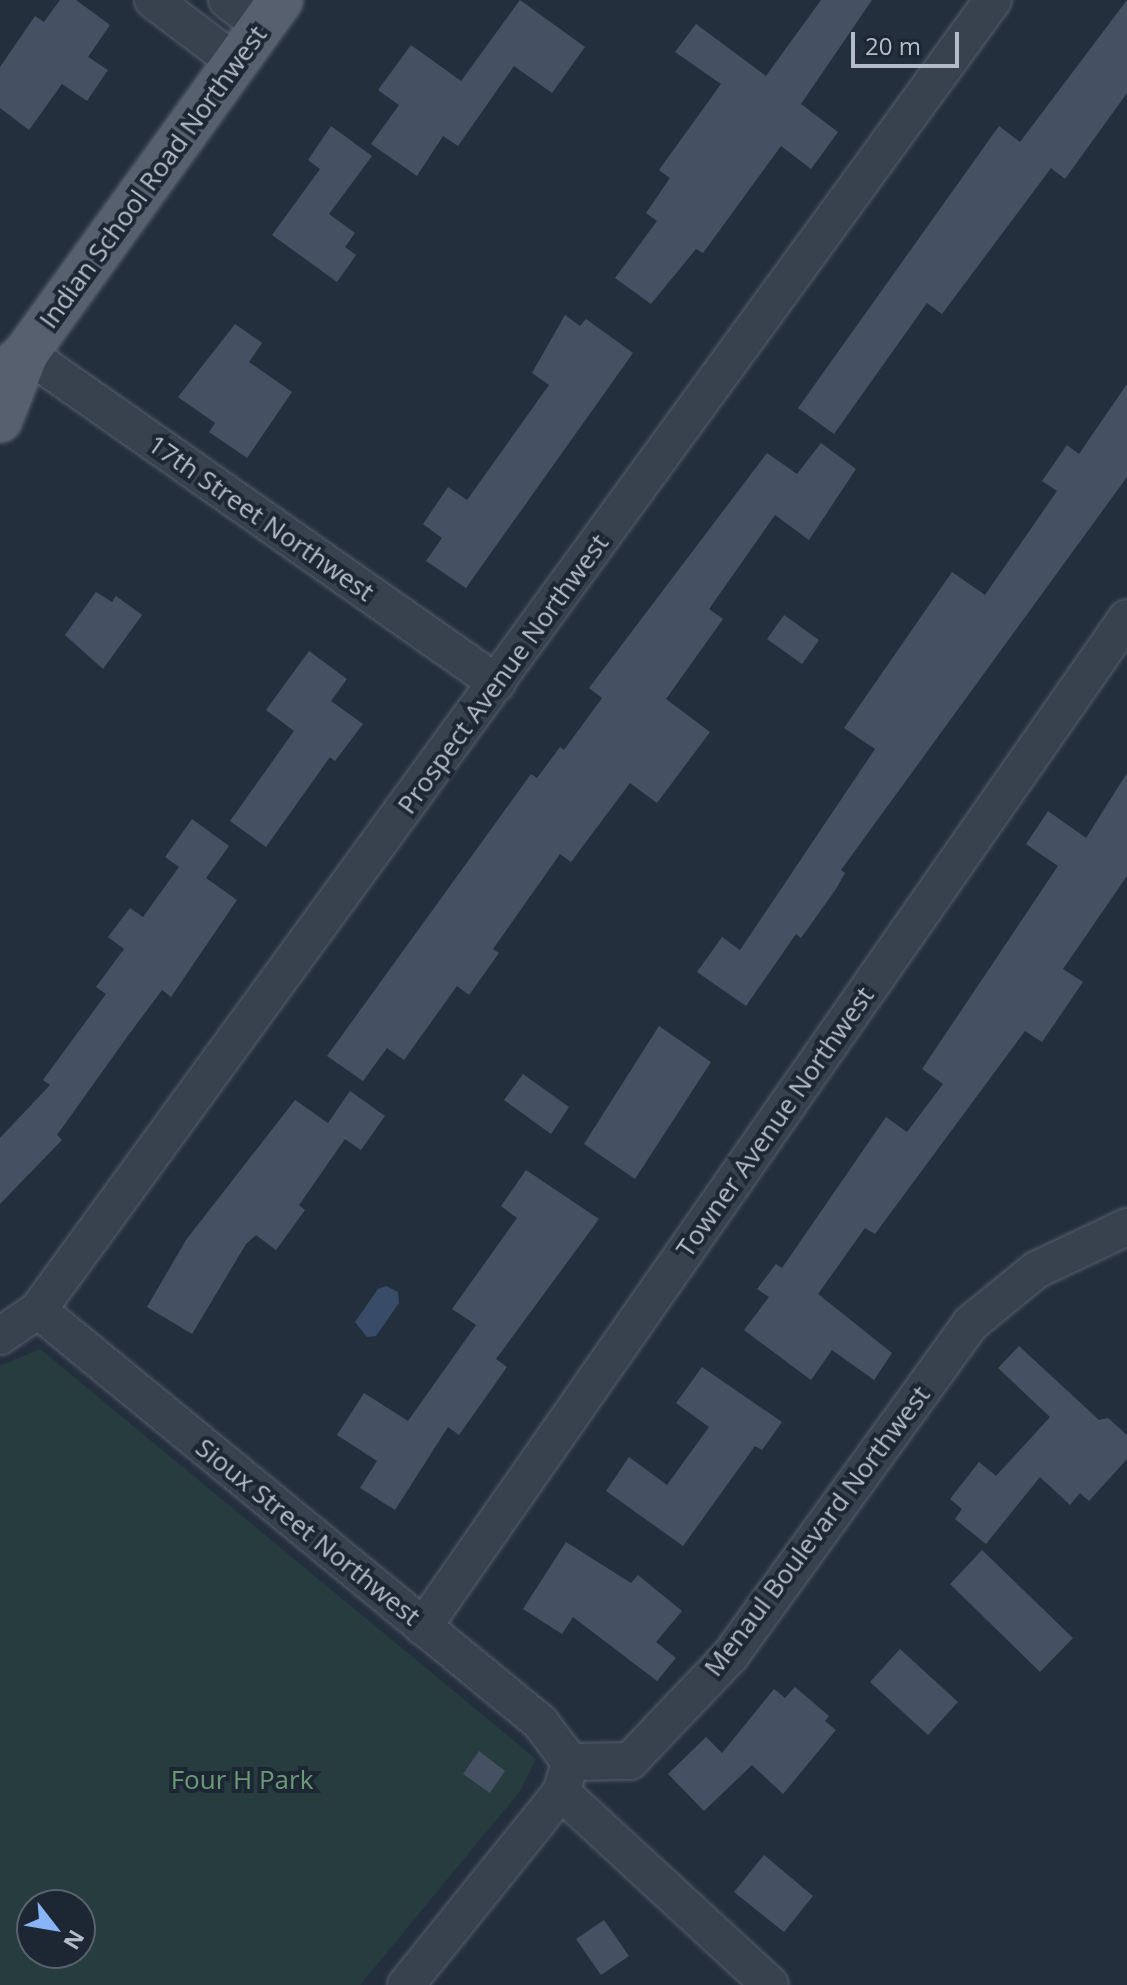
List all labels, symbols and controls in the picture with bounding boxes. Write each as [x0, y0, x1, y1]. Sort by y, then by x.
scale bar [855, 16, 963, 66]
street label: Indian School Road Northwest [33, 20, 273, 334]
text: 20 m [865, 29, 921, 62]
street label: 17th Street Northwest [142, 428, 380, 608]
street label: Prospect Avenue Northwest [391, 528, 615, 820]
street label: Towner Avenue Northwest [670, 981, 880, 1263]
street label: Menaul Boulevard Northwest [698, 1380, 936, 1682]
street label: Sioux Street Northwest [190, 1432, 426, 1632]
park label: Four H Park [171, 1764, 313, 1796]
north arrow [16, 1889, 96, 1969]
text: N [57, 1925, 92, 1956]

